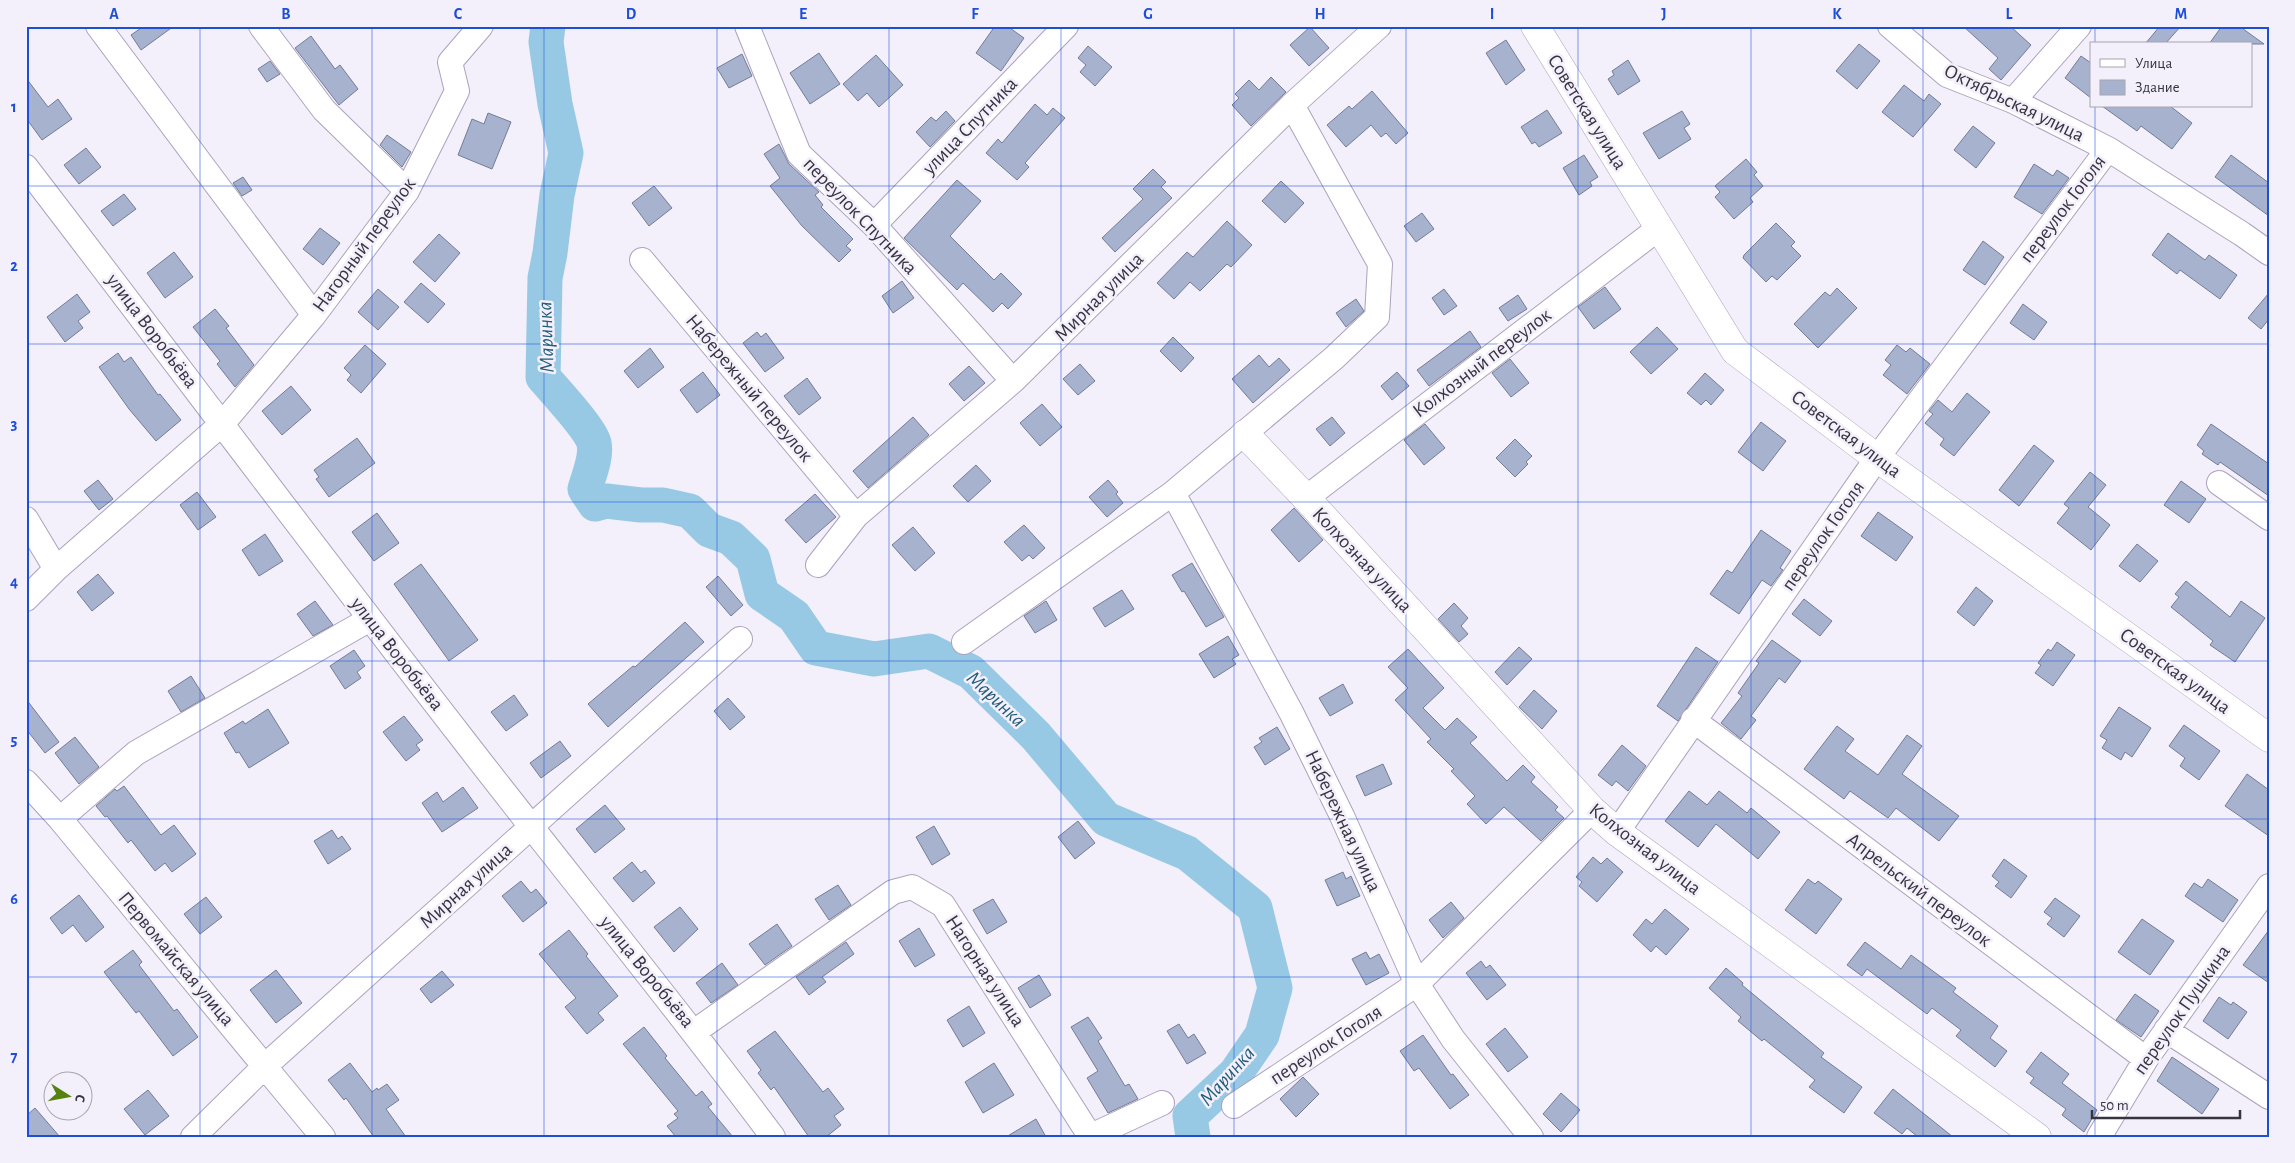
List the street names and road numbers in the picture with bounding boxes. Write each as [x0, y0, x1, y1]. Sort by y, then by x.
street label: Советская улица [1544, 51, 1630, 173]
street label: Октябрьская улица [1941, 60, 2087, 146]
street label: улица Спутника [918, 74, 1021, 179]
street label: переулок Гоголя [2016, 151, 2110, 267]
street label: переулок Спутника [799, 154, 921, 278]
street label: Нагорный переулок [309, 174, 419, 316]
street label: Мирная улица [1051, 249, 1147, 345]
street label: улица Воробьёва [102, 269, 201, 392]
street label: Колхозный переулок [1409, 305, 1555, 421]
street label: Набережный переулок [682, 310, 816, 466]
street label: Советская улица [1787, 386, 1905, 482]
street label: переулок Гоголя [1778, 477, 1868, 595]
street label: Колхозная улица [1308, 504, 1416, 616]
street label: улица Воробьёва [346, 593, 447, 714]
street label: Советская улица [2116, 624, 2234, 718]
street label: Набережная улица [1301, 747, 1385, 895]
street label: Колхозная улица [1585, 799, 1705, 899]
street label: Апрельский переулок [1843, 829, 1995, 951]
street label: Мирная улица [416, 840, 516, 932]
street label: Первомайская улица [114, 888, 238, 1030]
street label: улица Воробьёва [595, 912, 698, 1032]
street label: Нагорная улица [942, 912, 1028, 1030]
street label: переулок Пушкина [2130, 942, 2234, 1078]
street label: переулок Гоголя [1266, 1001, 1386, 1089]

